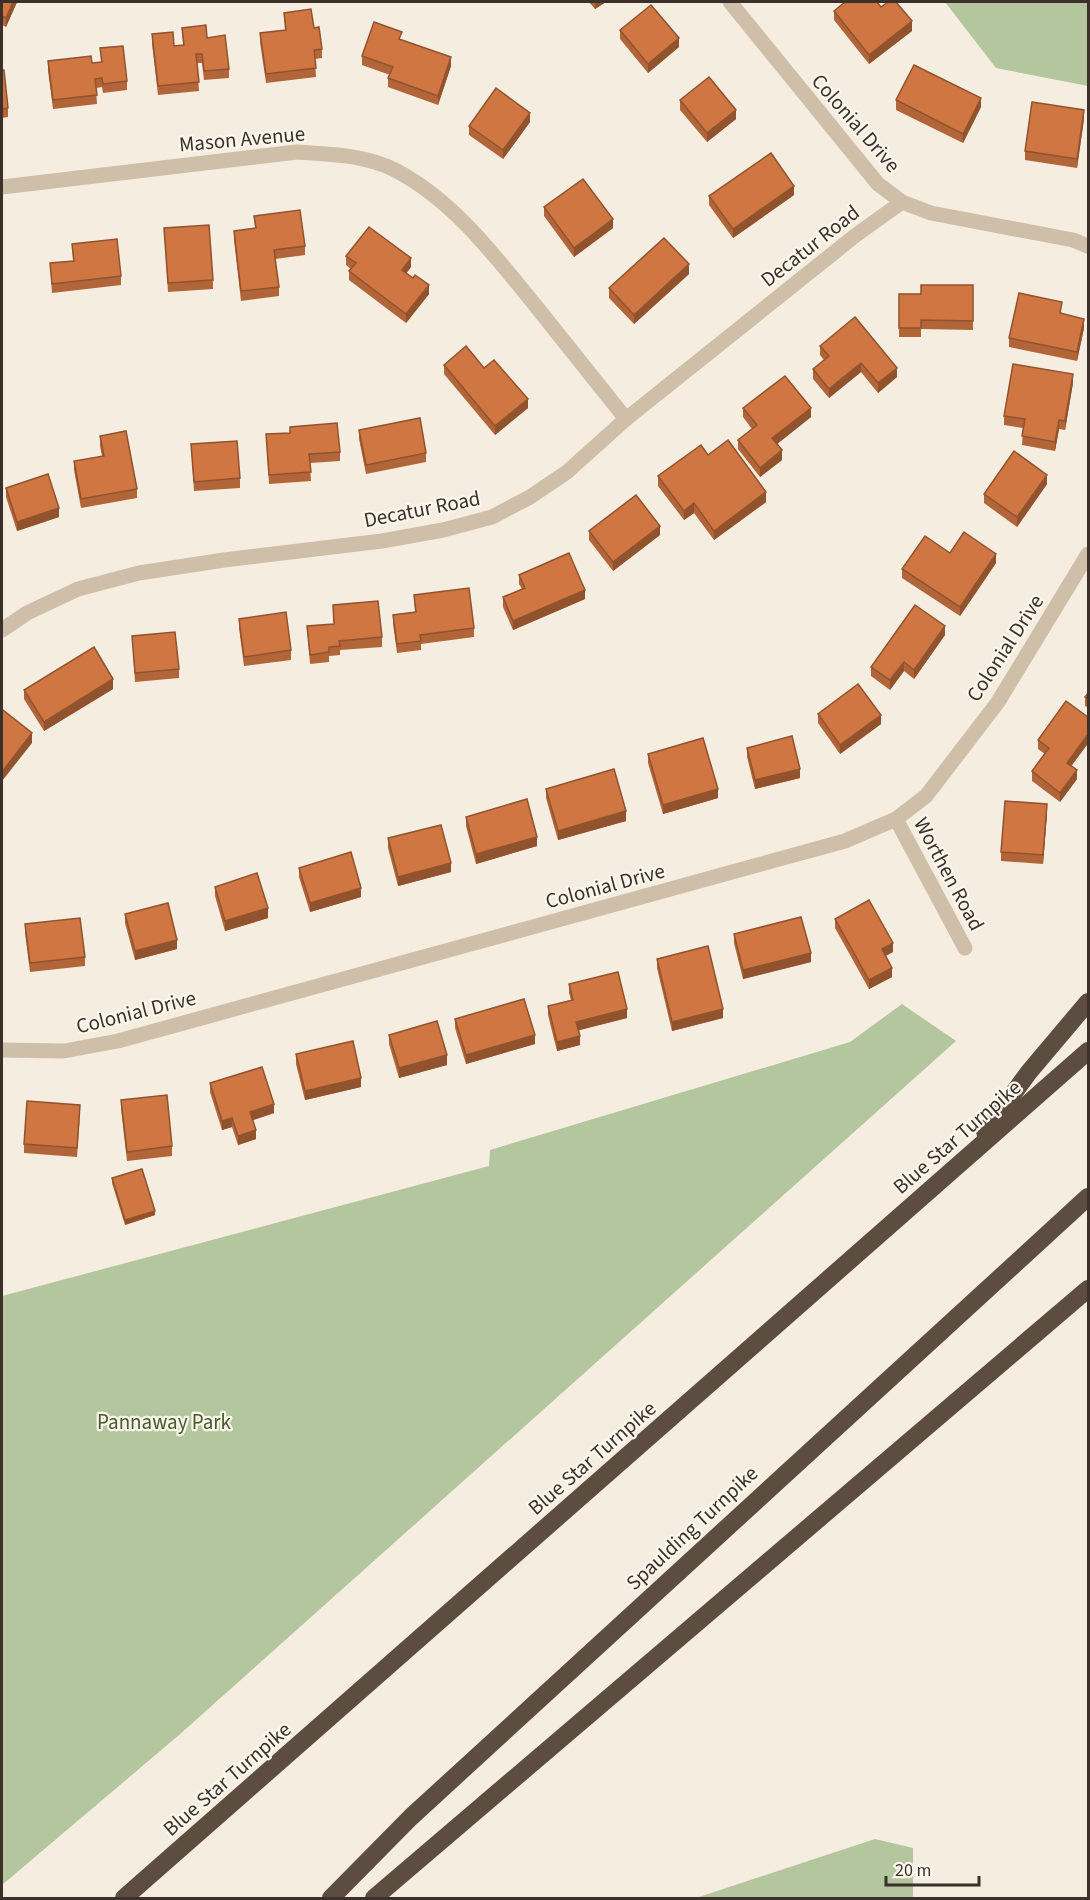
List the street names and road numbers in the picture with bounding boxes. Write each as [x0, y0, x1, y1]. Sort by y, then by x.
street label: Colonial Drive [805, 67, 907, 179]
street label: Mason Avenue [178, 119, 306, 159]
street label: Decatur Road [754, 198, 866, 294]
street label: Decatur Road [361, 483, 483, 535]
street label: Colonial Drive [959, 588, 1051, 708]
street label: Worthen Road [906, 812, 992, 936]
street label: Colonial Drive [542, 856, 668, 916]
street label: Colonial Drive [73, 983, 199, 1041]
street label: Blue Star Turnpike [886, 1073, 1028, 1201]
street label: Blue Star Turnpike [521, 1394, 663, 1522]
street label: Spaulding Turnpike [619, 1459, 765, 1597]
street label: Blue Star Turnpike [156, 1715, 298, 1843]

